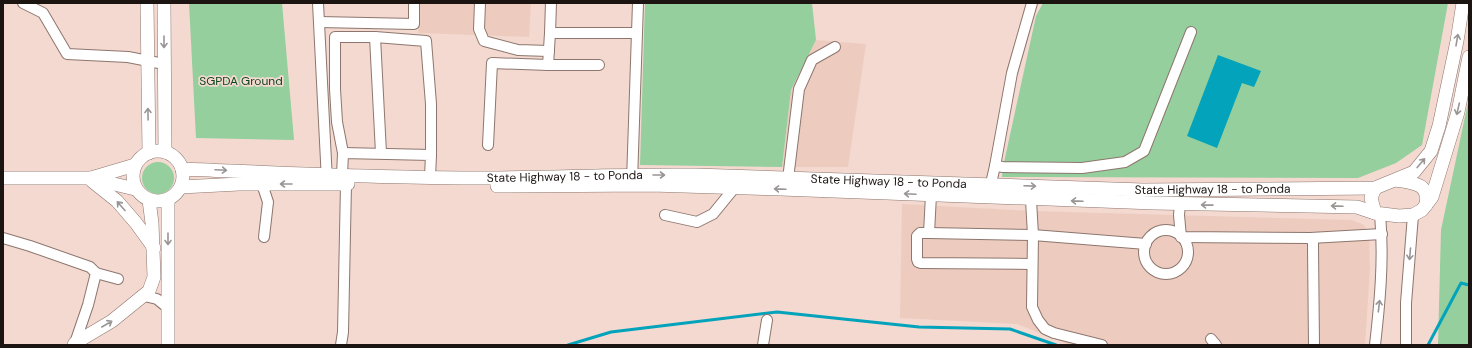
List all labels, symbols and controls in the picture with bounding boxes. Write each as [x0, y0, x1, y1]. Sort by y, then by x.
one-way arrow [1453, 34, 1461, 47]
one-way arrow [160, 35, 168, 48]
park label: SGPDA Ground [199, 73, 283, 89]
one-way arrow [1454, 102, 1461, 115]
one-way arrow [145, 108, 152, 121]
one-way arrow [1416, 158, 1425, 169]
one-way arrow [214, 167, 227, 174]
street label: State Highway 18 - to Ponda [487, 167, 643, 186]
one-way arrow [652, 171, 665, 179]
street label: State Highway 18 - to Ponda [810, 171, 967, 192]
one-way arrow [280, 180, 293, 188]
street label: State Highway 18 - to Ponda [1134, 181, 1291, 198]
one-way arrow [1023, 182, 1036, 190]
one-way arrow [774, 185, 787, 192]
one-way arrow [904, 190, 917, 198]
one-way arrow [1071, 197, 1084, 205]
one-way arrow [116, 201, 126, 211]
one-way arrow [1201, 201, 1214, 209]
one-way arrow [1331, 202, 1344, 210]
one-way arrow [164, 232, 172, 245]
one-way arrow [1407, 247, 1414, 260]
one-way arrow [1376, 300, 1383, 313]
one-way arrow [101, 319, 113, 327]

